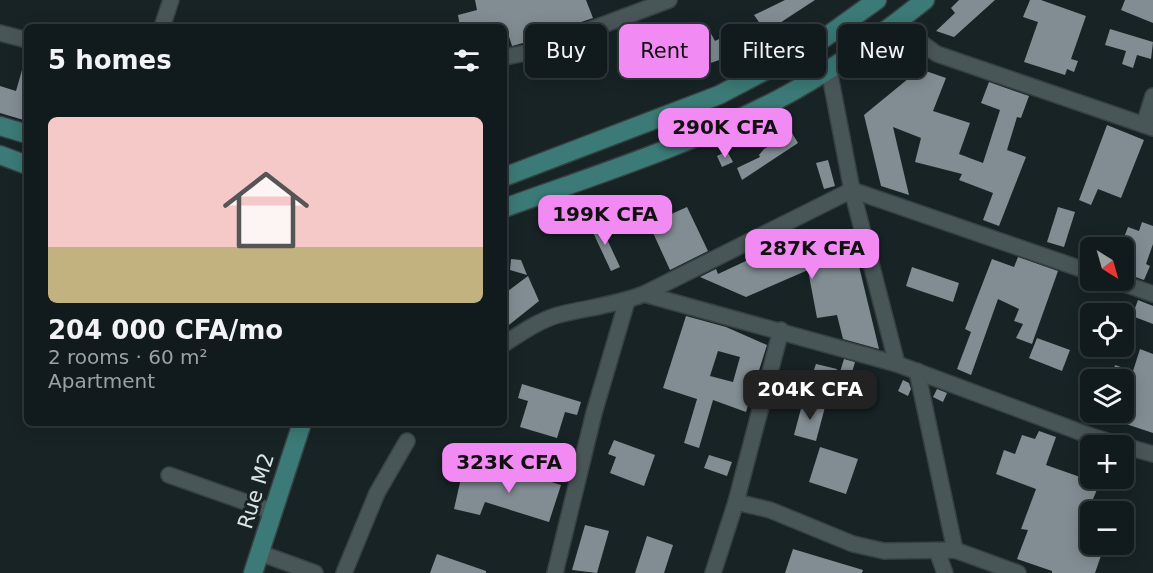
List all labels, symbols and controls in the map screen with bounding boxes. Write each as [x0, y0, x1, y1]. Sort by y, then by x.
chip: Buy [525, 24, 607, 78]
chip: Rent [619, 24, 709, 78]
chip: Filters [721, 24, 826, 78]
chip: New [838, 24, 926, 78]
icon: filters [450, 44, 483, 77]
text: 5 homes [48, 45, 172, 75]
pin: 290K CFA [663, 108, 787, 159]
text: 290K CFA [672, 115, 778, 139]
icon: home [212, 156, 320, 264]
pin: 199K CFA [543, 195, 667, 246]
text: 199K CFA [552, 202, 658, 226]
pin: 287K CFA [750, 229, 874, 280]
text: 287K CFA [759, 236, 865, 260]
north arrow [1080, 237, 1134, 291]
map controls [1080, 237, 1134, 555]
button: locate [1080, 303, 1134, 357]
text: 204 000 CFA/mo [48, 315, 283, 345]
text: 2 rooms · 60 m² [48, 345, 208, 369]
text: Apartment [48, 369, 155, 393]
button: layers [1080, 369, 1134, 423]
pin: 204K CFA [748, 370, 872, 421]
text: 204K CFA [757, 377, 863, 401]
button: + [1080, 435, 1134, 489]
pin: 323K CFA [447, 443, 571, 494]
street label: Rue M2 [233, 450, 279, 532]
text: 323K CFA [456, 450, 562, 474]
button: − [1080, 501, 1134, 555]

